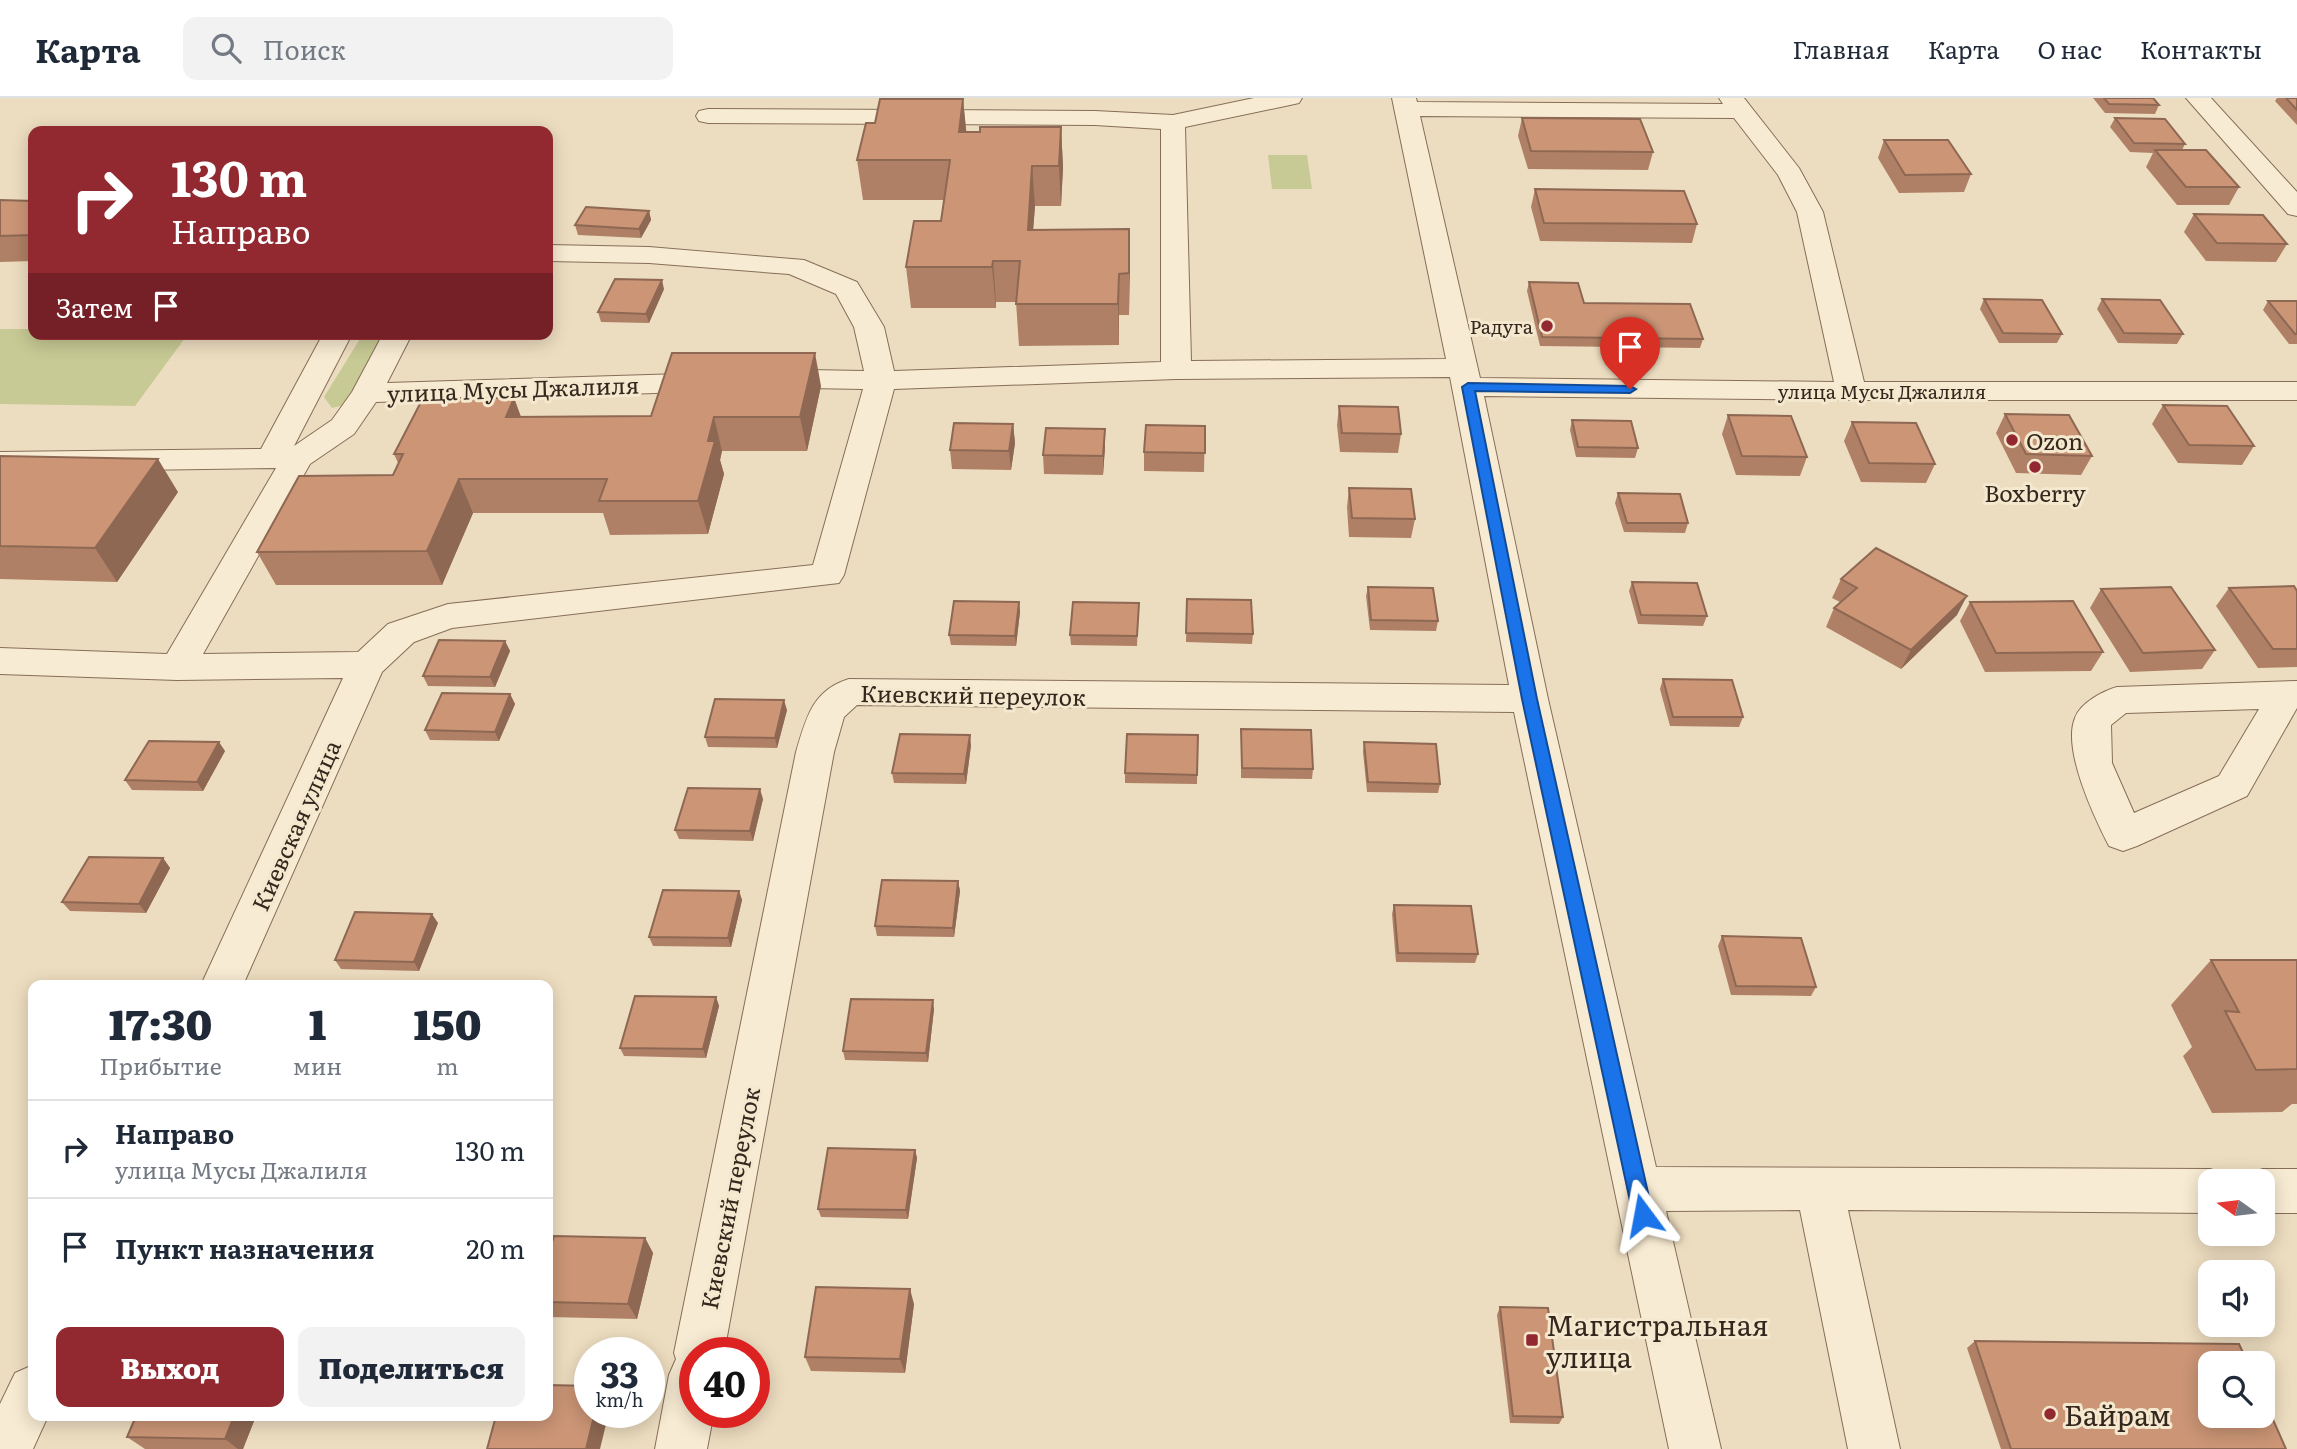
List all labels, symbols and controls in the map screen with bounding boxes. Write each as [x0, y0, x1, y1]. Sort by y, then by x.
search box [183, 17, 673, 80]
text: Карта [35, 24, 141, 73]
icon: search [207, 29, 245, 67]
text: Поиск [263, 29, 346, 68]
text: Главная [1792, 31, 1890, 66]
text: Карта [1928, 31, 2000, 66]
text: О нас [2038, 31, 2102, 66]
text: Контакты [2140, 31, 2262, 66]
text: 130 m [171, 139, 307, 212]
icon: right [56, 154, 147, 245]
text: Направо [171, 206, 311, 254]
text: Затем [56, 287, 133, 326]
icon: arrive [147, 287, 185, 325]
place label: Радуга [1470, 312, 1534, 340]
pin [1600, 317, 1660, 389]
marker: Радуга [1539, 318, 1555, 334]
icon: arrive [1611, 328, 1649, 366]
street label: улица Мусы Джалиля [386, 367, 640, 409]
street label: улица Мусы Джалиля [1778, 377, 1986, 405]
place label: Ozon [2026, 423, 2083, 457]
marker: Ozon [2004, 432, 2020, 448]
marker: Boxberry [2027, 459, 2043, 475]
place label: Boxberry [1984, 475, 2087, 509]
street label: Киевский переулок [860, 675, 1087, 713]
street label: Киевская улица [242, 734, 348, 916]
text: 17:30 [109, 991, 212, 1053]
text: 1 [309, 991, 326, 1053]
text: 150 [413, 991, 482, 1053]
text: Прибытие [99, 1048, 222, 1082]
text: мин [293, 1048, 342, 1082]
text: m [436, 1048, 459, 1082]
street label: Киевский переулок [691, 1084, 767, 1312]
text: Направо [115, 1113, 234, 1152]
icon: right [56, 1130, 94, 1168]
text: 130 m [455, 1130, 525, 1169]
text: улица Мусы Джалиля [115, 1152, 368, 1186]
north arrow [2198, 1169, 2275, 1246]
map controls [2198, 1169, 2275, 1428]
position arrow [1606, 1178, 1680, 1252]
icon: arrive [56, 1228, 94, 1266]
text: Пункт назначения [115, 1228, 374, 1267]
text: 20 m [466, 1228, 525, 1267]
button: sound [2198, 1260, 2275, 1337]
place label: Магистральная улица [1546, 1303, 1769, 1377]
button: Выход [56, 1327, 284, 1407]
button: Поделиться [298, 1327, 525, 1407]
marker: Магистральная улица [1524, 1332, 1540, 1348]
speed limit sign: 40 [679, 1337, 770, 1428]
text: 33 [600, 1347, 639, 1399]
button: search [2198, 1351, 2275, 1428]
text: km/h [596, 1386, 643, 1413]
place label: Байрам [2064, 1393, 2171, 1435]
marker: Байрам [2042, 1406, 2058, 1422]

